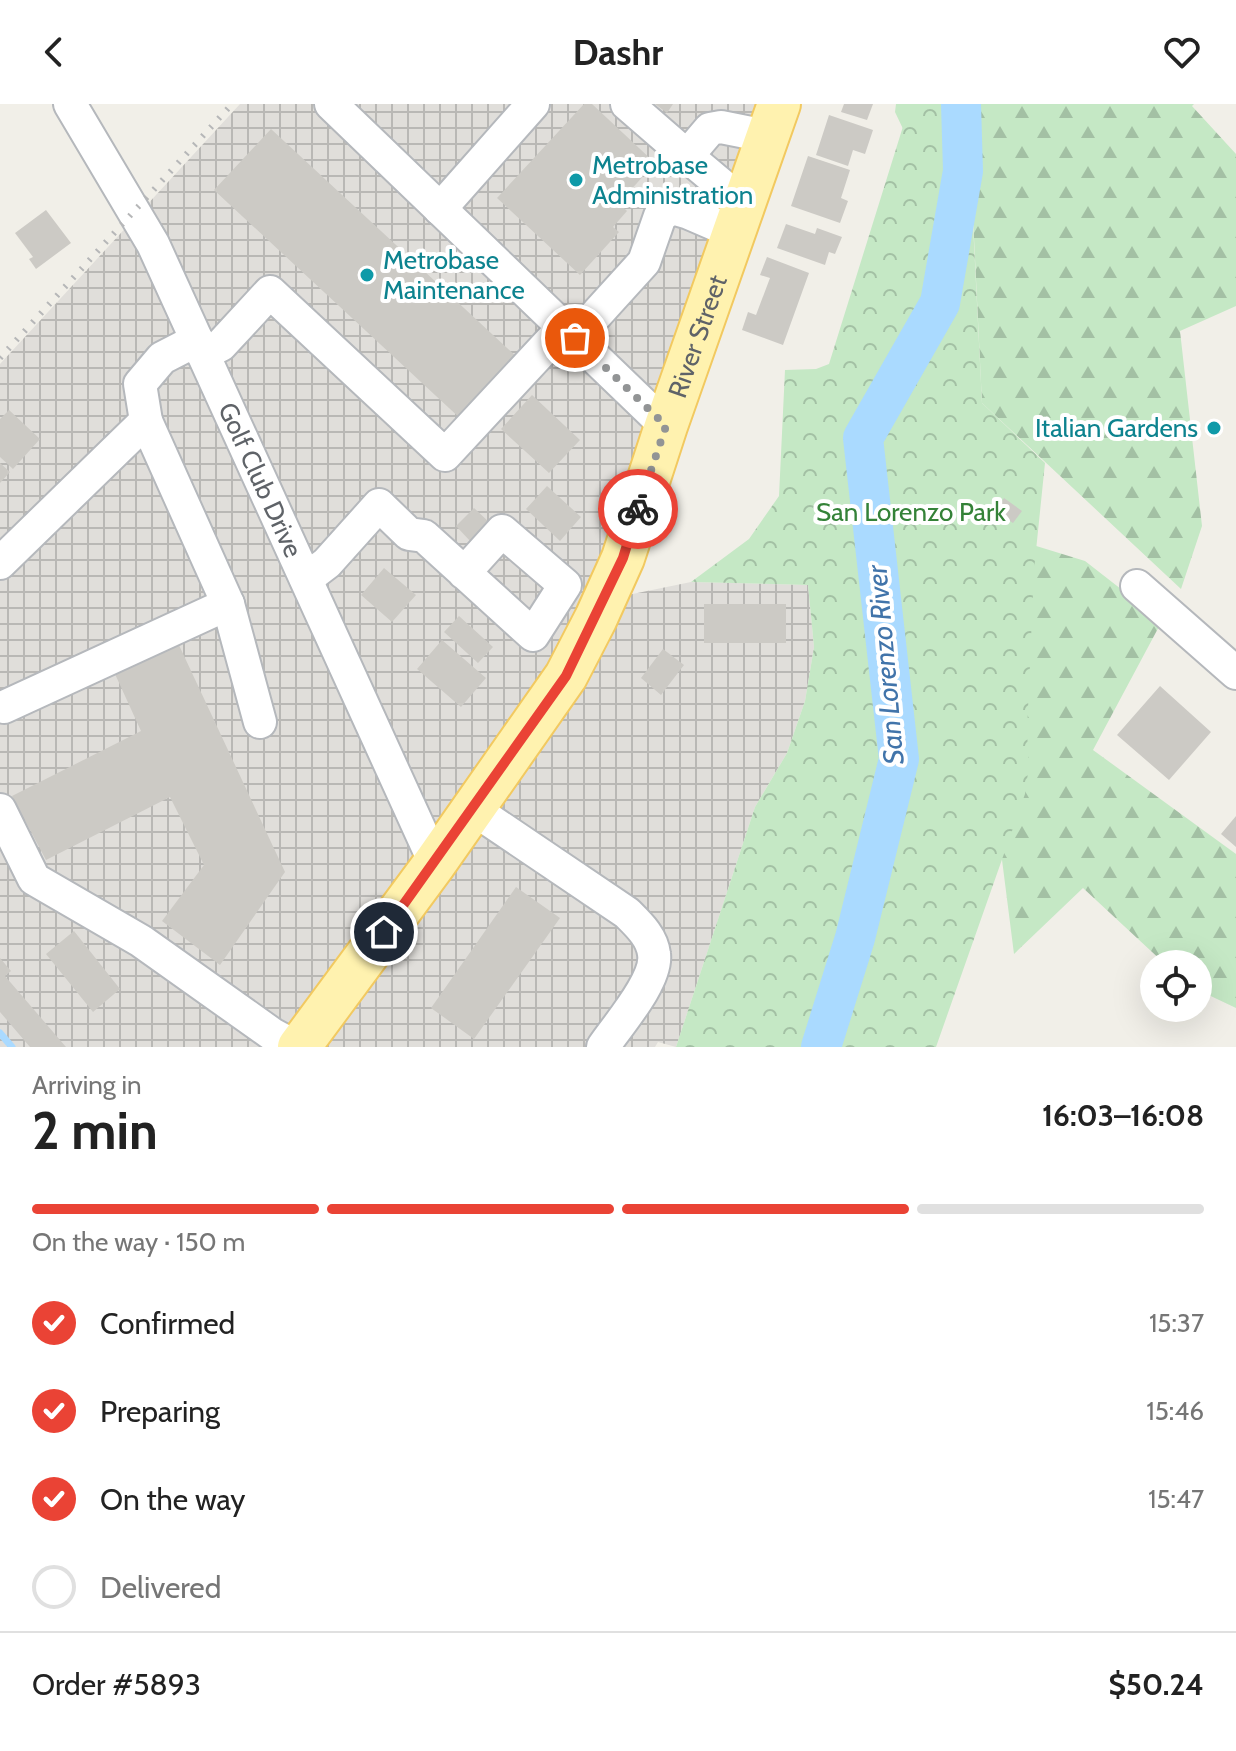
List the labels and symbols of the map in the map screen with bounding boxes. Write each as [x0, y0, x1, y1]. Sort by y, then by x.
place label: Metrobase Administration [592, 149, 753, 211]
marker: Metrobase Administration [567, 171, 585, 189]
place label: Metrobase Maintenance [383, 244, 525, 306]
marker: Metrobase Maintenance [358, 266, 376, 284]
street label: River Street [661, 271, 734, 402]
pin [541, 304, 609, 372]
street label: Golf Club Drive [211, 397, 310, 562]
place label: Italian Gardens [1035, 412, 1198, 444]
marker: Italian Gardens [1205, 419, 1223, 437]
courier [598, 469, 678, 549]
park label: San Lorenzo Park [816, 496, 1006, 528]
water label: San Lorenzo River [859, 562, 911, 766]
pin [350, 898, 418, 966]

